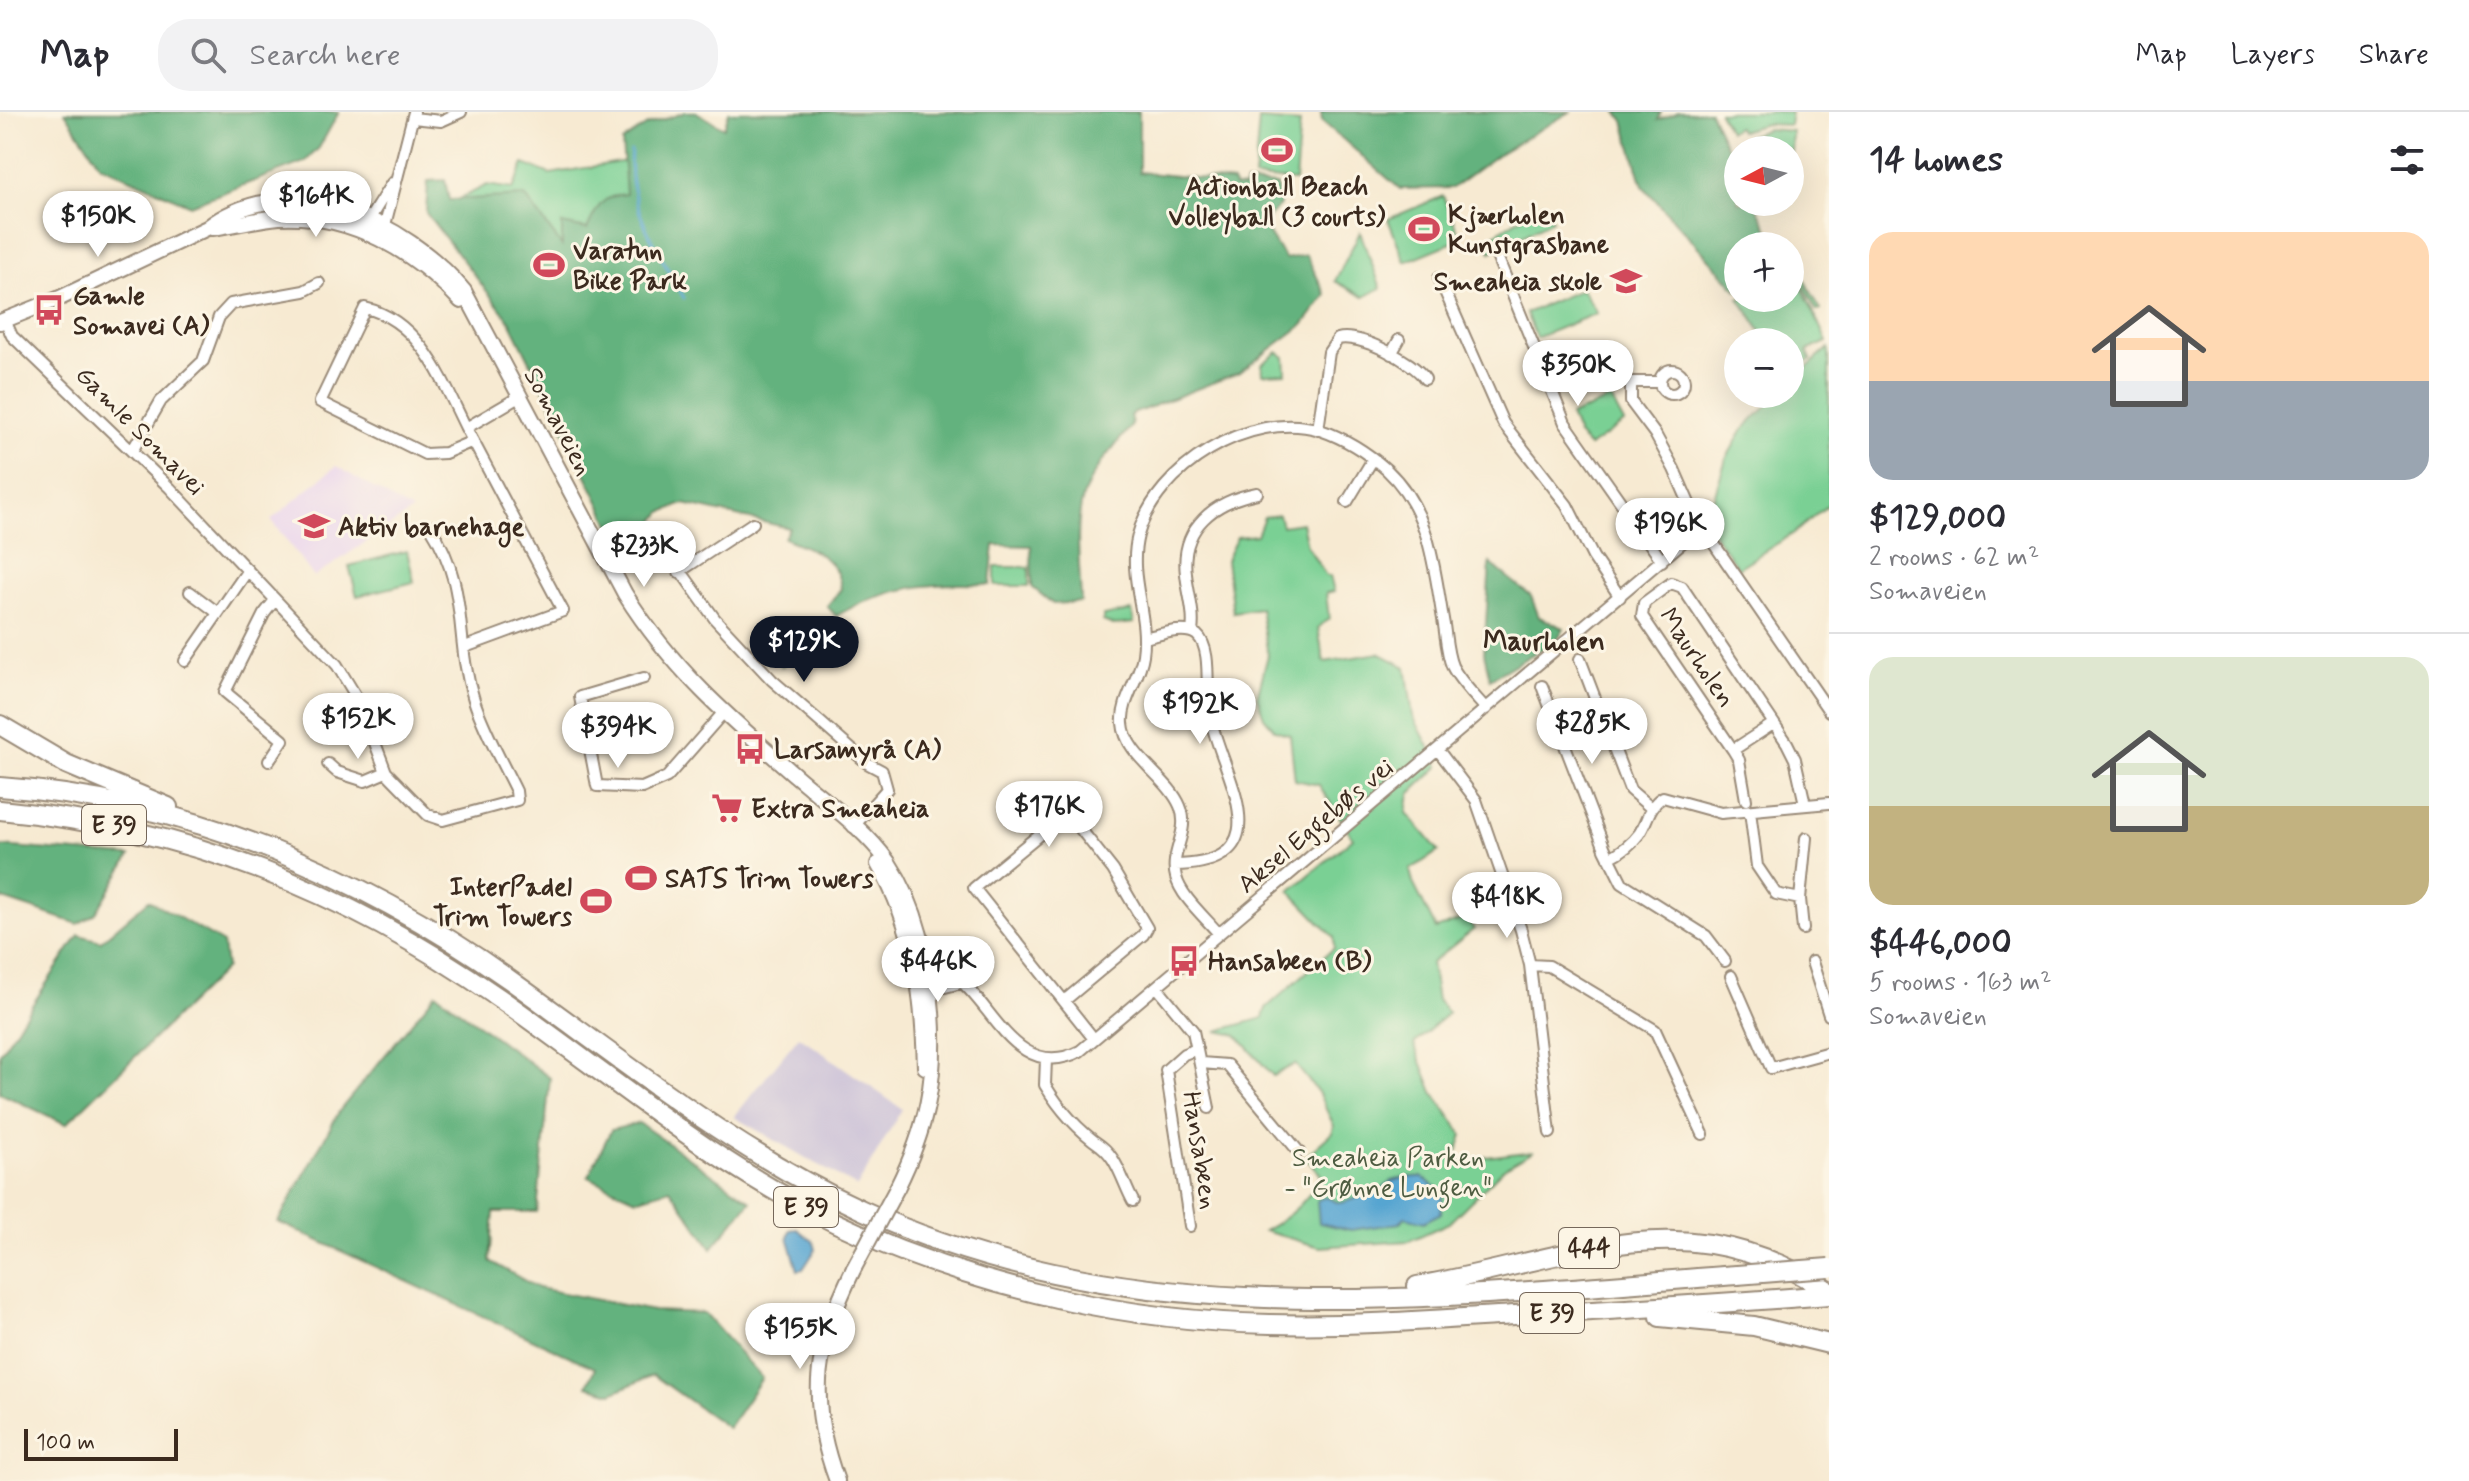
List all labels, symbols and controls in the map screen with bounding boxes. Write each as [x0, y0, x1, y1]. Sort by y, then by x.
search box [158, 19, 718, 91]
text: Map [40, 31, 110, 80]
icon: search [186, 33, 230, 77]
text: Search here [250, 36, 401, 75]
text: Map [2136, 37, 2187, 74]
text: Layers [2231, 37, 2315, 74]
text: Share [2359, 37, 2429, 74]
sports icon: Actionball Beach Volleyball (3 courts) [1260, 133, 1294, 167]
north arrow [1724, 136, 1804, 216]
map controls [1724, 136, 1804, 408]
text: 14 homes [1869, 138, 2003, 183]
icon: filters [2385, 138, 2429, 182]
pin: $164K [260, 171, 372, 239]
place label: Actionball Beach Volleyball (3 courts) [1169, 171, 1386, 235]
text: $164K [279, 180, 353, 214]
pin: $150K [42, 191, 154, 259]
place label: Kjærholen Kunstgrasbane [1448, 199, 1609, 264]
text: $150K [61, 200, 135, 234]
sports icon: Kjærholen Kunstgrasbane [1407, 212, 1441, 246]
button: + [1724, 232, 1804, 312]
place label: Varatun Bike Park [573, 235, 687, 299]
sports icon: Varatun Bike Park [532, 248, 566, 282]
school or university icon: Smeaheia skole [1609, 264, 1643, 298]
place label: Smeaheia skole [1434, 266, 1602, 300]
place label: Gamle Somavei (A) [73, 280, 210, 344]
icon: home [2077, 284, 2221, 428]
bus stop icon: Gamle Somavei (A) [32, 293, 66, 327]
button: − [1724, 328, 1804, 408]
pin: $350K [1522, 340, 1634, 408]
text: $350K [1541, 349, 1615, 383]
street label: Gamle Somavei [67, 359, 212, 504]
street label: Somaveien [515, 362, 600, 482]
text: $129,000 [1869, 496, 2006, 541]
pin: $196K [1614, 498, 1726, 566]
text: $196K [1633, 507, 1707, 541]
school or university icon: Aktiv barnehage [297, 509, 331, 543]
place label: Aktiv barnehage [338, 511, 525, 548]
pin: $233K [588, 521, 700, 589]
text: $233K [610, 530, 678, 564]
text: 2 rooms · 62 m² [1869, 541, 2039, 575]
text: Somaveien [1869, 575, 1987, 609]
street label: Maurholen [1651, 602, 1742, 715]
pin: $129K [748, 616, 860, 684]
district label: Maurholen [1483, 624, 1605, 661]
text: $129K [768, 625, 840, 659]
pin: $192K [1144, 678, 1256, 746]
text: $192K [1162, 687, 1238, 721]
pin: $152K [302, 693, 414, 761]
pin: $285K [1536, 698, 1648, 766]
text: $152K [321, 702, 395, 736]
pin: $394K [562, 702, 674, 770]
text: $285K [1554, 707, 1630, 741]
icon: home [2077, 709, 2221, 853]
text: $394K [580, 711, 656, 745]
bus stop icon: Larsamyrå (A) [733, 732, 767, 766]
place label: Larsamyrå (A) [774, 734, 942, 768]
street label: Aksel Eggebøs vei [1231, 751, 1403, 904]
pin: $176K [993, 781, 1105, 849]
text: $176K [1014, 790, 1084, 824]
supermarket icon: Extra Smeaheia [710, 791, 744, 825]
place label: Extra Smeaheia [751, 793, 929, 827]
road number: E 39 [82, 805, 146, 845]
sports icon: SATS Trim Towers [624, 861, 658, 895]
place label: SATS Trim Towers [665, 863, 874, 897]
place label: InterPadel Trim Towers [433, 871, 573, 935]
pin: $418K [1451, 872, 1563, 940]
text: $418K [1470, 881, 1544, 915]
sports icon: InterPadel Trim Towers [579, 884, 613, 918]
text: $446,000 [1869, 921, 2012, 966]
pin: $446K [882, 936, 994, 1004]
bus stop icon: Hansabeen (B) [1167, 944, 1201, 978]
text: $446K [900, 945, 976, 979]
place label: Hansabeen (B) [1208, 946, 1372, 980]
text: 5 rooms · 163 m² [1869, 966, 2052, 1000]
text: Somaveien [1869, 1000, 1987, 1034]
street label: Hansabeen [1173, 1089, 1225, 1212]
park label: Smeaheia Parken - "Grønne Lungen" [1284, 1142, 1492, 1209]
road number: E 39 [774, 1187, 838, 1227]
road number: 444 [1559, 1228, 1619, 1268]
road number: E 39 [1520, 1293, 1584, 1333]
pin: $155K [744, 1303, 856, 1371]
text: $155K [763, 1312, 837, 1346]
scale bar [24, 1425, 178, 1461]
text: 100 m [36, 1429, 95, 1457]

